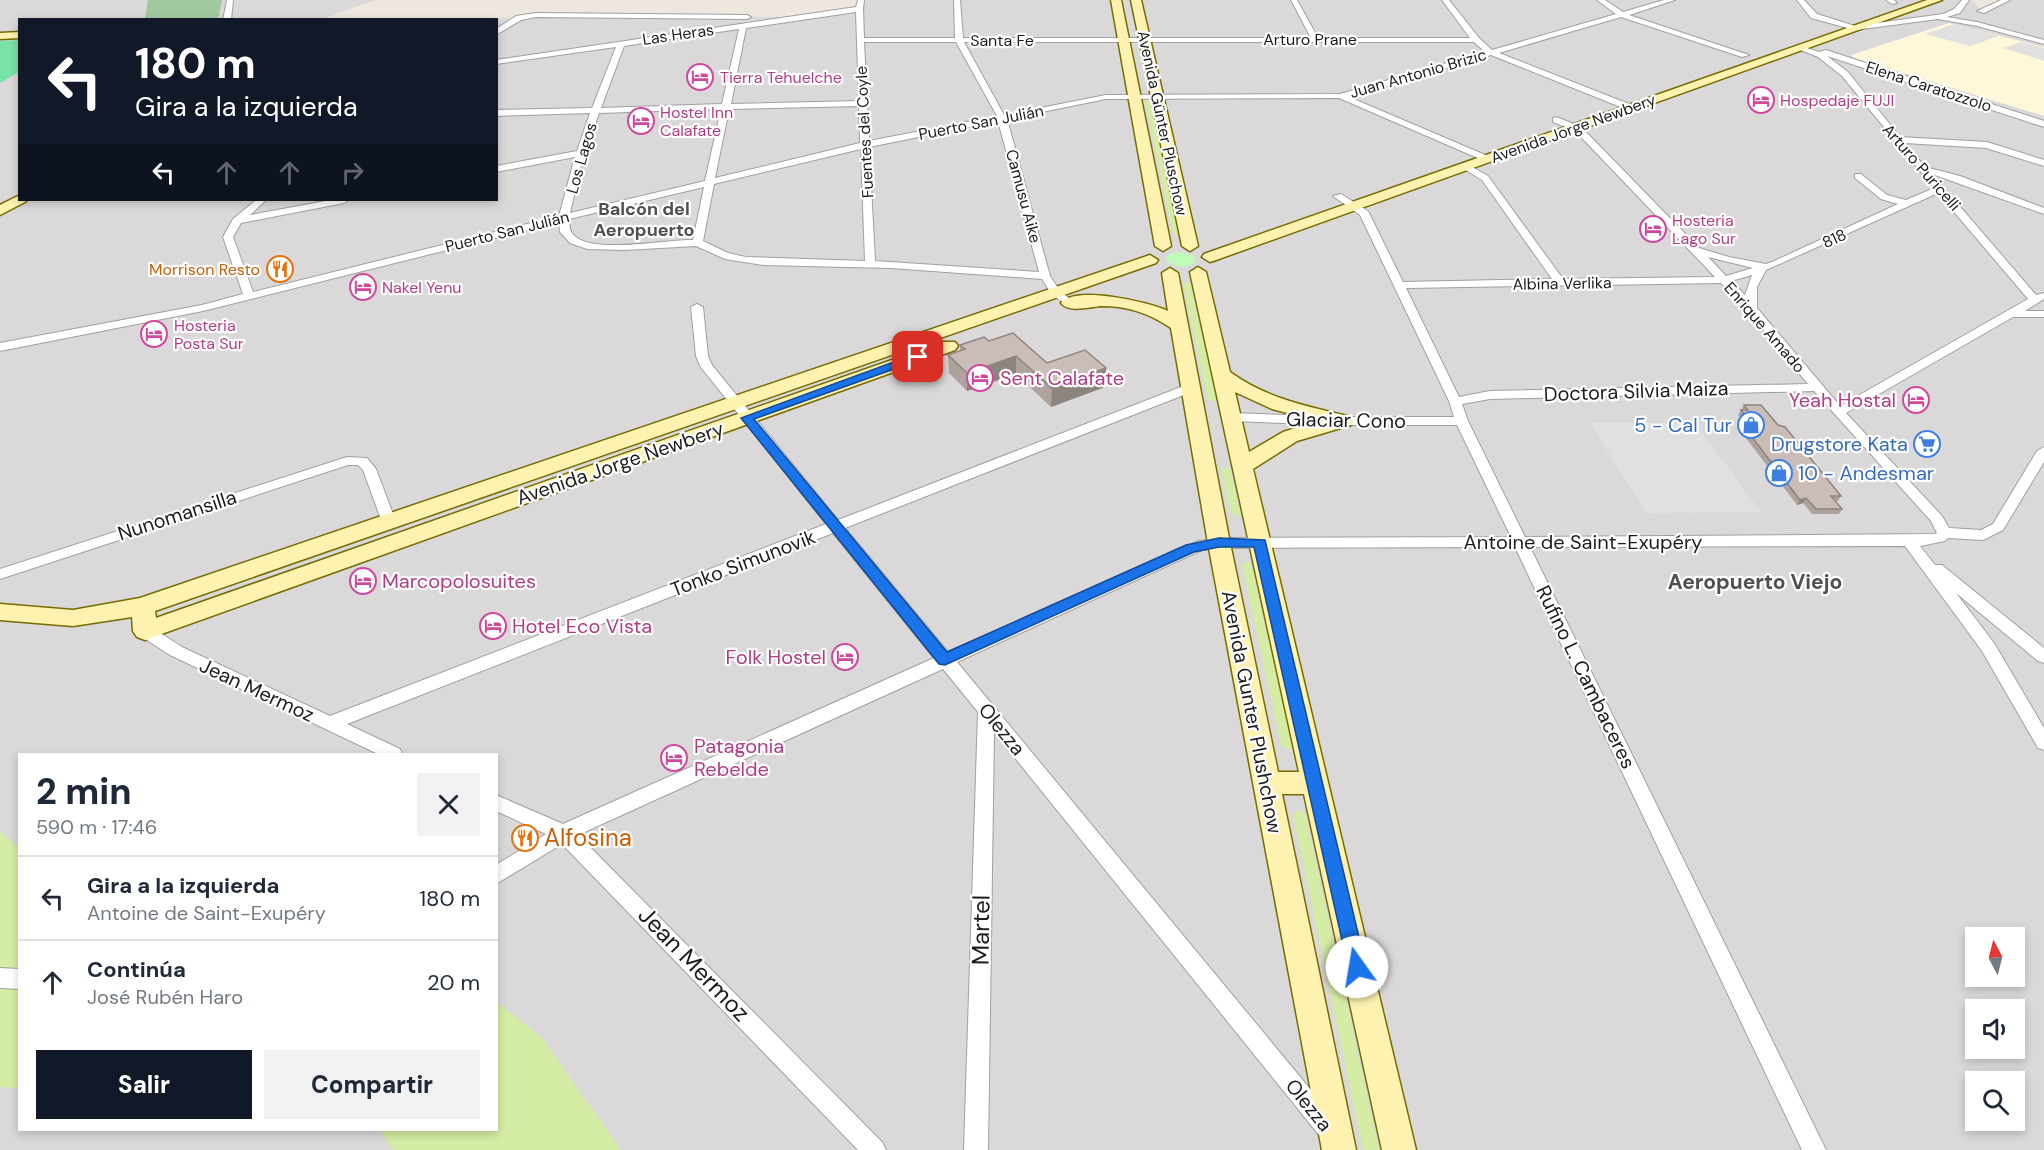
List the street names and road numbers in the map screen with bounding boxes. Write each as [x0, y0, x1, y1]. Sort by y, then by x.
street label: Las Heras [641, 19, 715, 50]
street label: Avenida Günter Pluschow [1133, 29, 1192, 217]
street label: Arturo Prane [1263, 29, 1357, 50]
street label: Santa Fe [970, 30, 1034, 51]
street label: Juan Antonio Brizic [1347, 44, 1489, 103]
street label: Elena Caratozzolo [1863, 56, 1994, 117]
street label: Fuentes del Coyle [851, 65, 878, 199]
street label: Avenida Jorge Newbery [1488, 89, 1659, 168]
street label: Puerto San Julián [917, 100, 1046, 145]
street label: Arturo Puricelli [1878, 119, 1965, 215]
street label: Los Lagos [561, 120, 602, 196]
street label: Camusu Aike [1001, 147, 1046, 245]
street label: Puerto San Julián [443, 206, 571, 257]
street label: 818 [1819, 224, 1850, 253]
street label: Albina Verlika [1512, 272, 1612, 295]
street label: Enrique Amado [1719, 278, 1810, 377]
street label: Doctora Silvia Maiza [1543, 375, 1729, 407]
street label: Glaciar Cono [1286, 406, 1406, 434]
street label: Avenida Jorge Newbery [513, 415, 727, 511]
street label: Nunomansilla [114, 484, 240, 546]
street label: Tonko Simunovik [667, 523, 819, 603]
street label: Antoine de Saint-Exupéry [1464, 529, 1702, 555]
street label: Rufino L. Cambaceres [1530, 581, 1642, 773]
street label: Avenida Gunter Plushchow [1216, 588, 1288, 836]
street label: Jean Mermoz [196, 652, 318, 728]
street label: Olezza [973, 697, 1031, 761]
street label: Martel [964, 895, 997, 965]
street label: Jean Mermoz [632, 900, 757, 1028]
street label: Olezza [1280, 1073, 1338, 1137]

